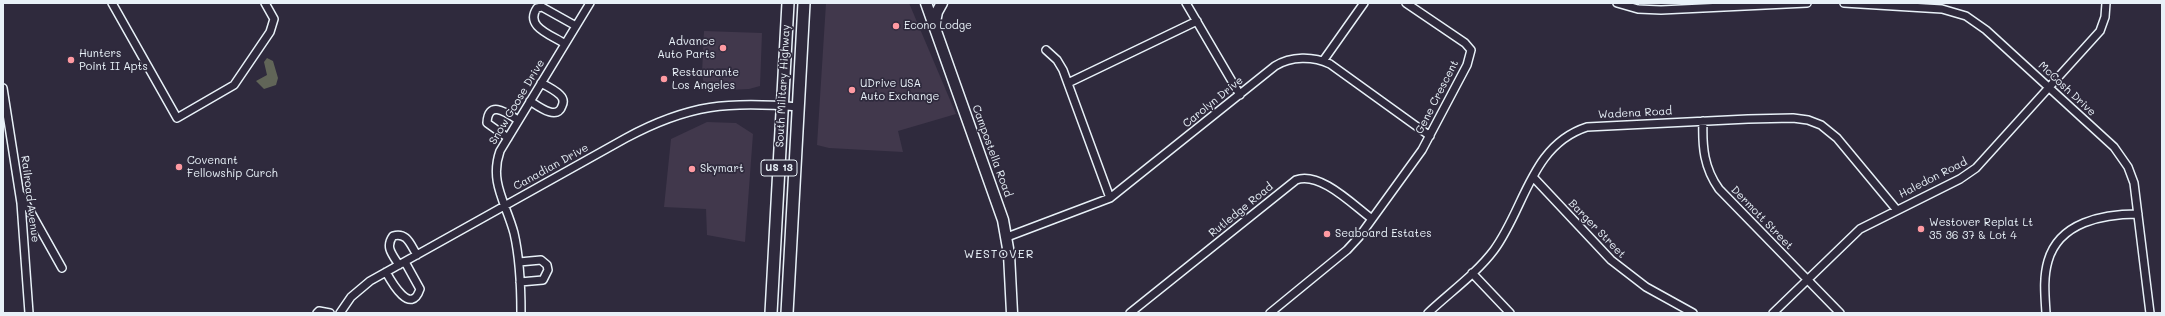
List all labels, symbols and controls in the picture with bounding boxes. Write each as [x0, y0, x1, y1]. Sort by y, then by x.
place label: Econo Lodge [904, 19, 972, 33]
marker: Econo Lodge [891, 21, 901, 31]
street label: South Military Highway [773, 24, 793, 148]
place label: Advance Auto Parts [657, 35, 715, 61]
marker: Advance Auto Parts [718, 43, 728, 53]
place label: Hunters Point II Apts [79, 47, 148, 73]
marker: Hunters Point II Apts [66, 55, 76, 65]
street label: Snow Goose Drive [486, 57, 548, 147]
street label: Gene Crescent [1413, 58, 1461, 136]
street label: McCosh Drive [2036, 59, 2098, 119]
place label: Restaurante Los Angeles [672, 66, 739, 92]
marker: Restaurante Los Angeles [659, 74, 669, 84]
street label: Carolyn Drive [1180, 74, 1246, 130]
place label: UDrive USA Auto Exchange [860, 77, 939, 103]
marker: UDrive USA Auto Exchange [847, 85, 857, 95]
street label: Campostella Road [969, 103, 1015, 199]
street label: Wadena Road [1598, 104, 1672, 122]
street label: Canadian Drive [511, 141, 591, 193]
place label: Covenant Fellowship Curch [187, 154, 278, 180]
street label: Railroad Avenue [18, 155, 42, 243]
street label: Haledon Road [1897, 155, 1969, 201]
road number: US 13 [761, 160, 797, 176]
marker: Covenant Fellowship Curch [174, 162, 184, 172]
place label: Skymart [700, 162, 744, 176]
marker: Skymart [687, 164, 697, 174]
street label: Rutledge Road [1206, 180, 1276, 240]
street label: Dermott Street [1728, 183, 1796, 253]
street label: Barger Street [1566, 197, 1628, 261]
place label: Westover Replat Lt 35 36 37 & Lot 4 [1929, 216, 2033, 242]
marker: Westover Replat Lt 35 36 37 & Lot 4 [1916, 224, 1926, 234]
place label: Seaboard Estates [1335, 227, 1432, 241]
marker: Seaboard Estates [1322, 229, 1332, 239]
district label: WESTOVER [964, 247, 1034, 261]

